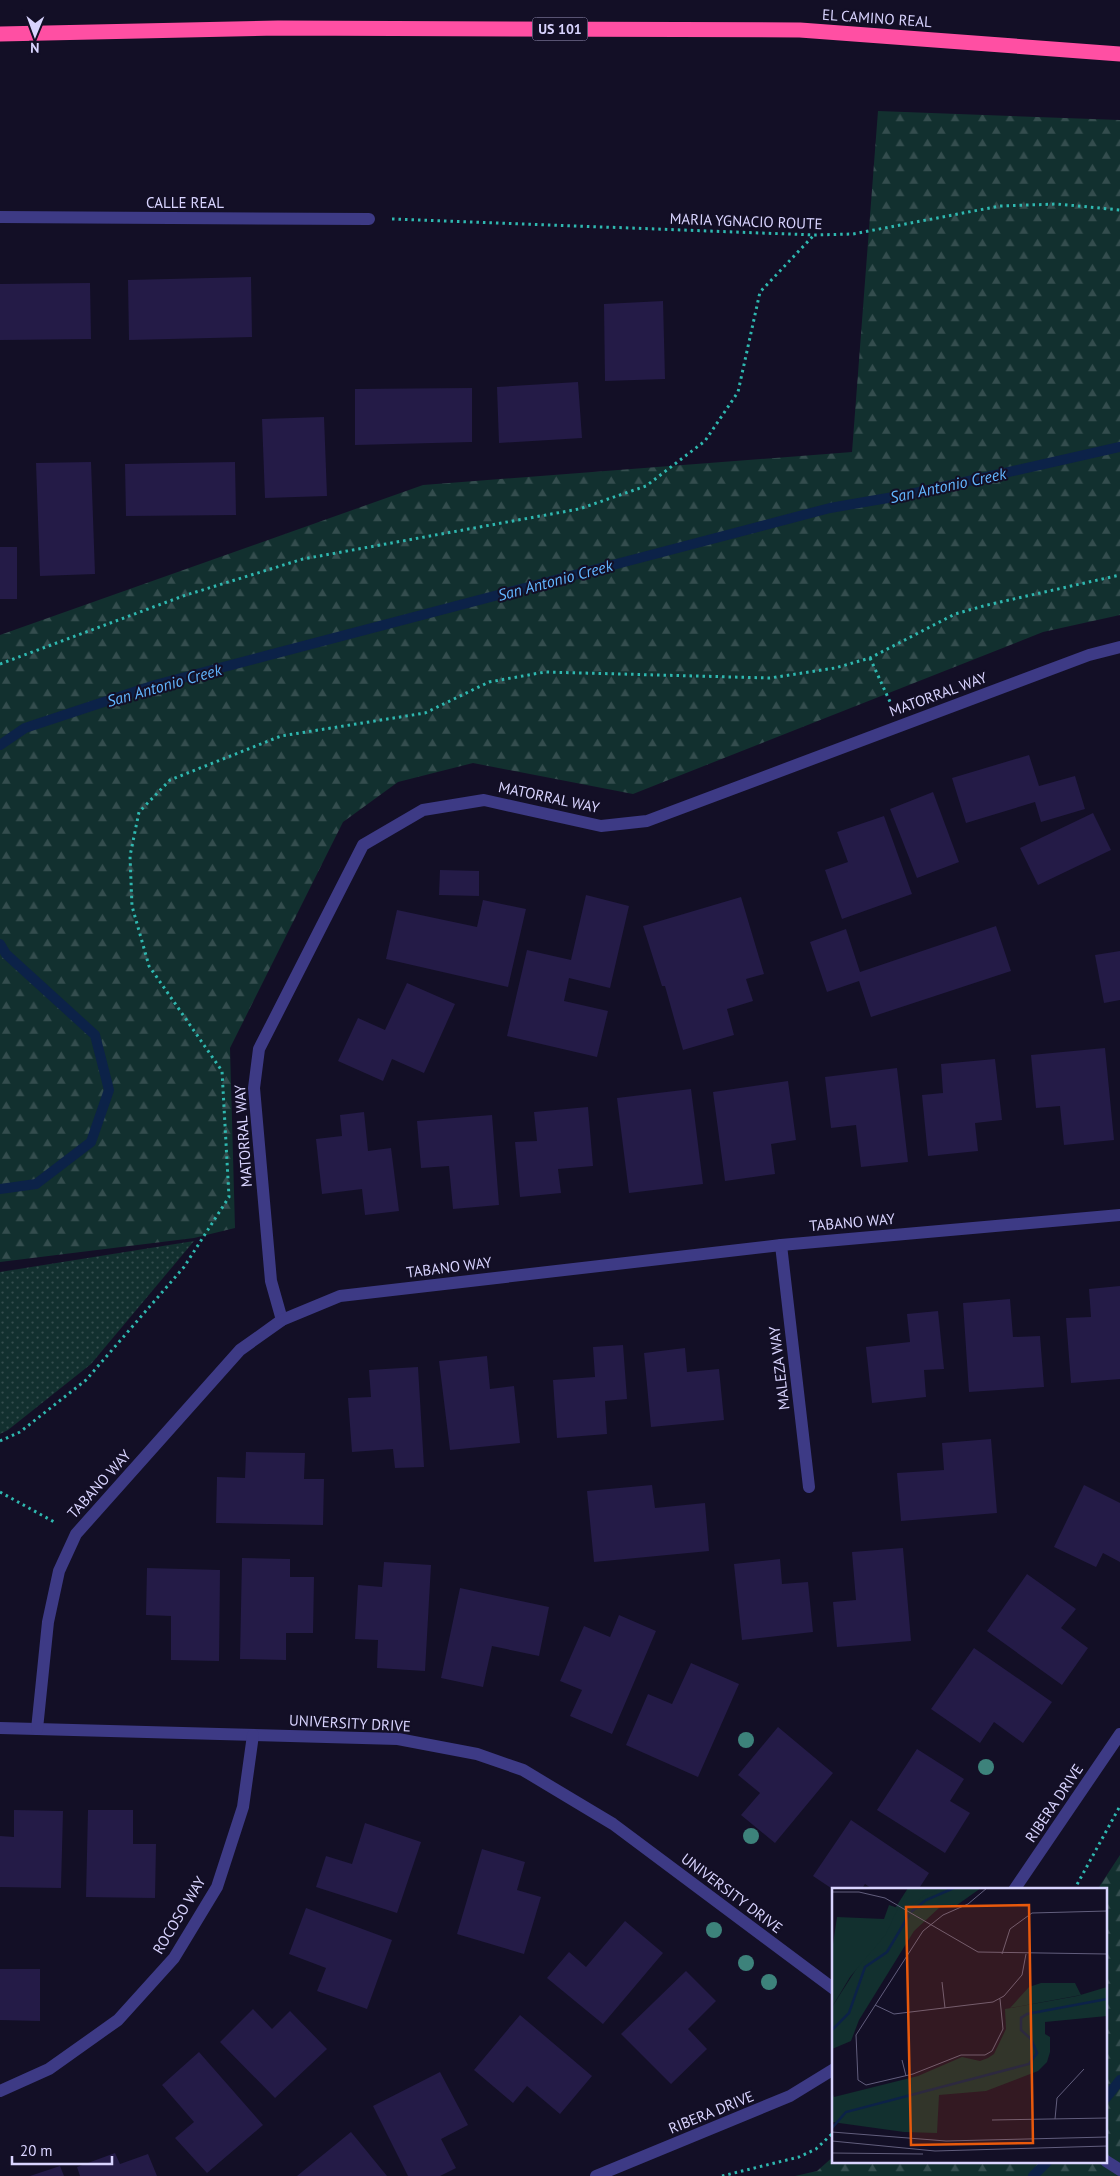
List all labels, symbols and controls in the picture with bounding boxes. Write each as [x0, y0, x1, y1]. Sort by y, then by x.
street label: EL CAMINO REAL [821, 5, 933, 31]
north arrow [10, 10, 60, 60]
road number: US 101 [532, 18, 588, 40]
text: N [30, 39, 40, 57]
street label: CALLE REAL [146, 193, 224, 212]
street label: MARIA YGNACIO ROUTE [669, 209, 823, 233]
water label: San Antonio Creek [888, 463, 1009, 507]
water label: San Antonio Creek [495, 555, 616, 605]
water label: San Antonio Creek [104, 659, 224, 711]
street label: MATORRAL WAY [886, 667, 990, 720]
street label: MATORRAL WAY [497, 777, 602, 817]
street label: MATORRAL WAY [230, 1083, 256, 1188]
street label: TABANO WAY [808, 1209, 896, 1235]
street label: TABANO WAY [405, 1252, 493, 1282]
street label: MALEZA WAY [764, 1324, 794, 1411]
street label: TABANO WAY [63, 1445, 135, 1522]
street label: UNIVERSITY DRIVE [289, 1710, 411, 1736]
street label: RIBERA DRIVE [1021, 1760, 1087, 1846]
street label: UNIVERSITY DRIVE [678, 1849, 786, 1937]
street label: ROCOSO WAY [148, 1872, 210, 1957]
inset map [832, 1888, 1108, 2164]
street label: RIBERA DRIVE [666, 2086, 756, 2138]
scale bar [12, 2134, 112, 2166]
text: 20 m [20, 2141, 53, 2160]

